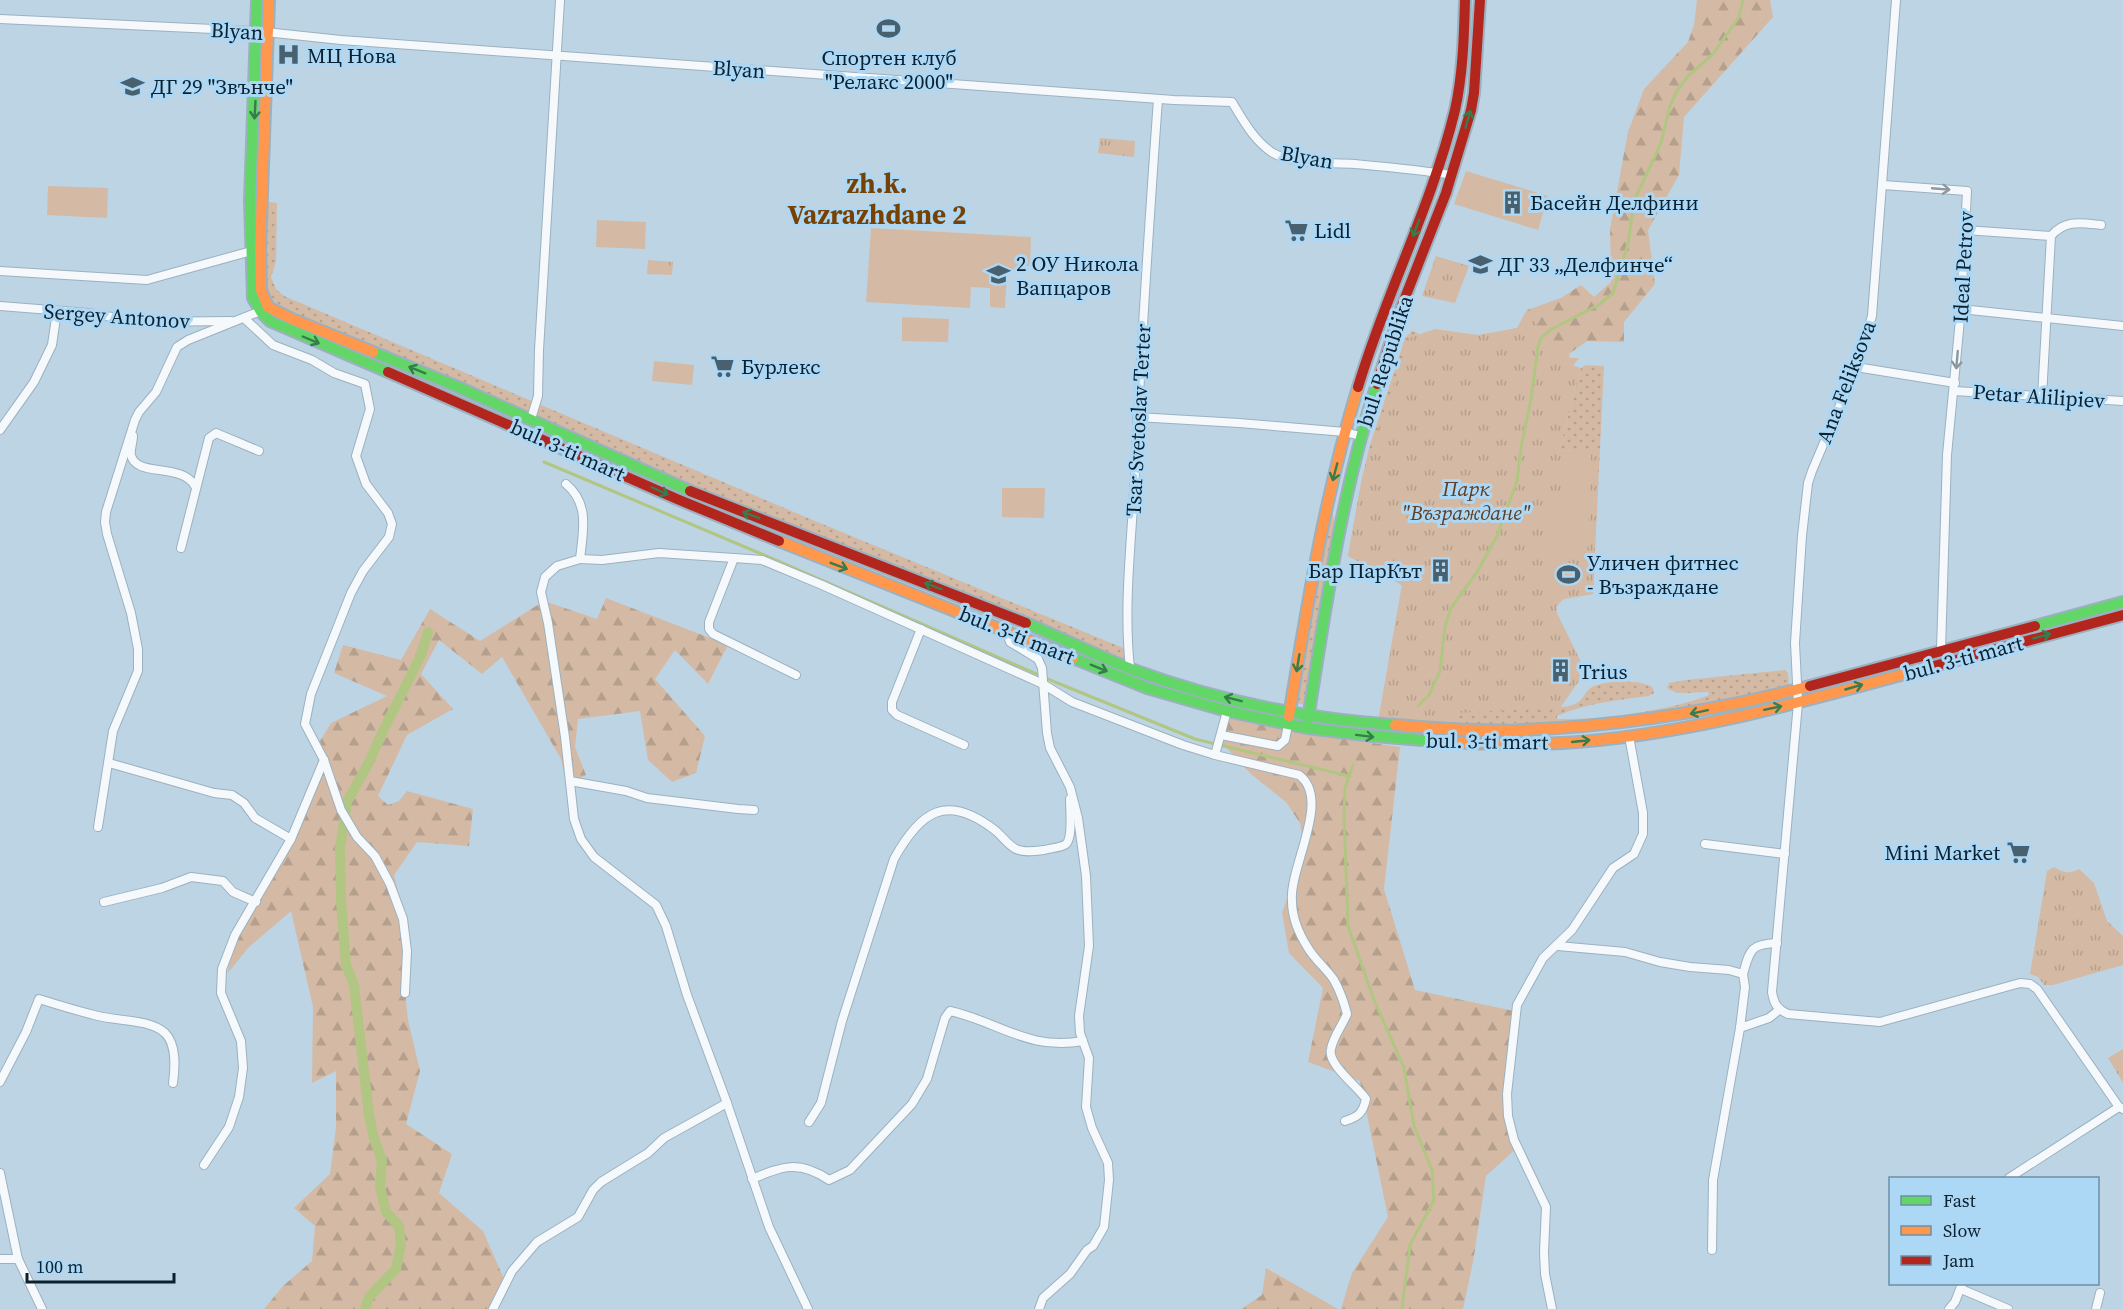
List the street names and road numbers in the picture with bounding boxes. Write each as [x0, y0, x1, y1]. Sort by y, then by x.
street label: Blyan [210, 15, 264, 47]
street label: Blyan [712, 53, 767, 85]
street label: Blyan [1278, 138, 1336, 176]
street label: Ideal Petrov [1946, 210, 1980, 324]
street label: bul. Republika [1350, 291, 1420, 430]
street label: Sergey Antonov [43, 296, 192, 336]
street label: Ana Feliksova [1809, 316, 1883, 448]
street label: Tsar Svetoslav Terter [1118, 323, 1158, 517]
street label: Petar Alilipiev [1972, 377, 2106, 415]
street label: bul. 3-ti mart [506, 412, 630, 488]
street label: bul. 3-ti mart [955, 599, 1079, 671]
street label: bul. 3-ti mart [1900, 628, 2026, 688]
street label: bul. 3-ti mart [1426, 725, 1549, 757]

